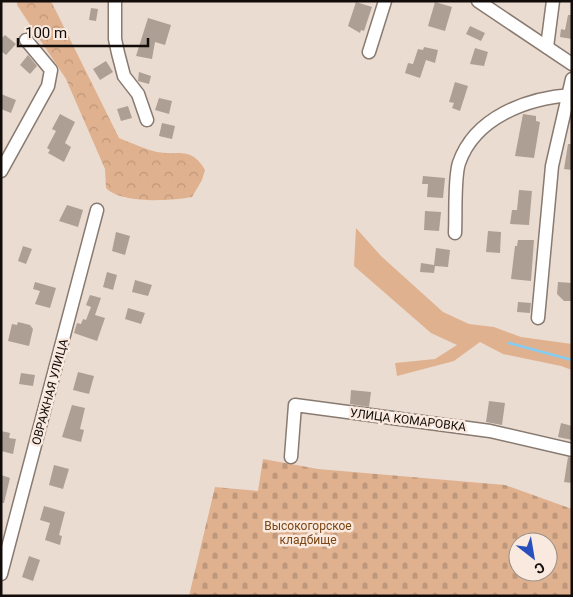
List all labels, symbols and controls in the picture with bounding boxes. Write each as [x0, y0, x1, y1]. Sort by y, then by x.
scale bar [18, 15, 148, 47]
text: 100 m [25, 24, 67, 42]
street label: ОВРАЖНАЯ УЛИЦА [29, 337, 71, 447]
street label: УЛИЦА КОМАРОВКА [349, 406, 467, 434]
park label: Высокогорское кладбище [264, 519, 352, 547]
north arrow [508, 532, 558, 582]
text: С [532, 559, 548, 577]

